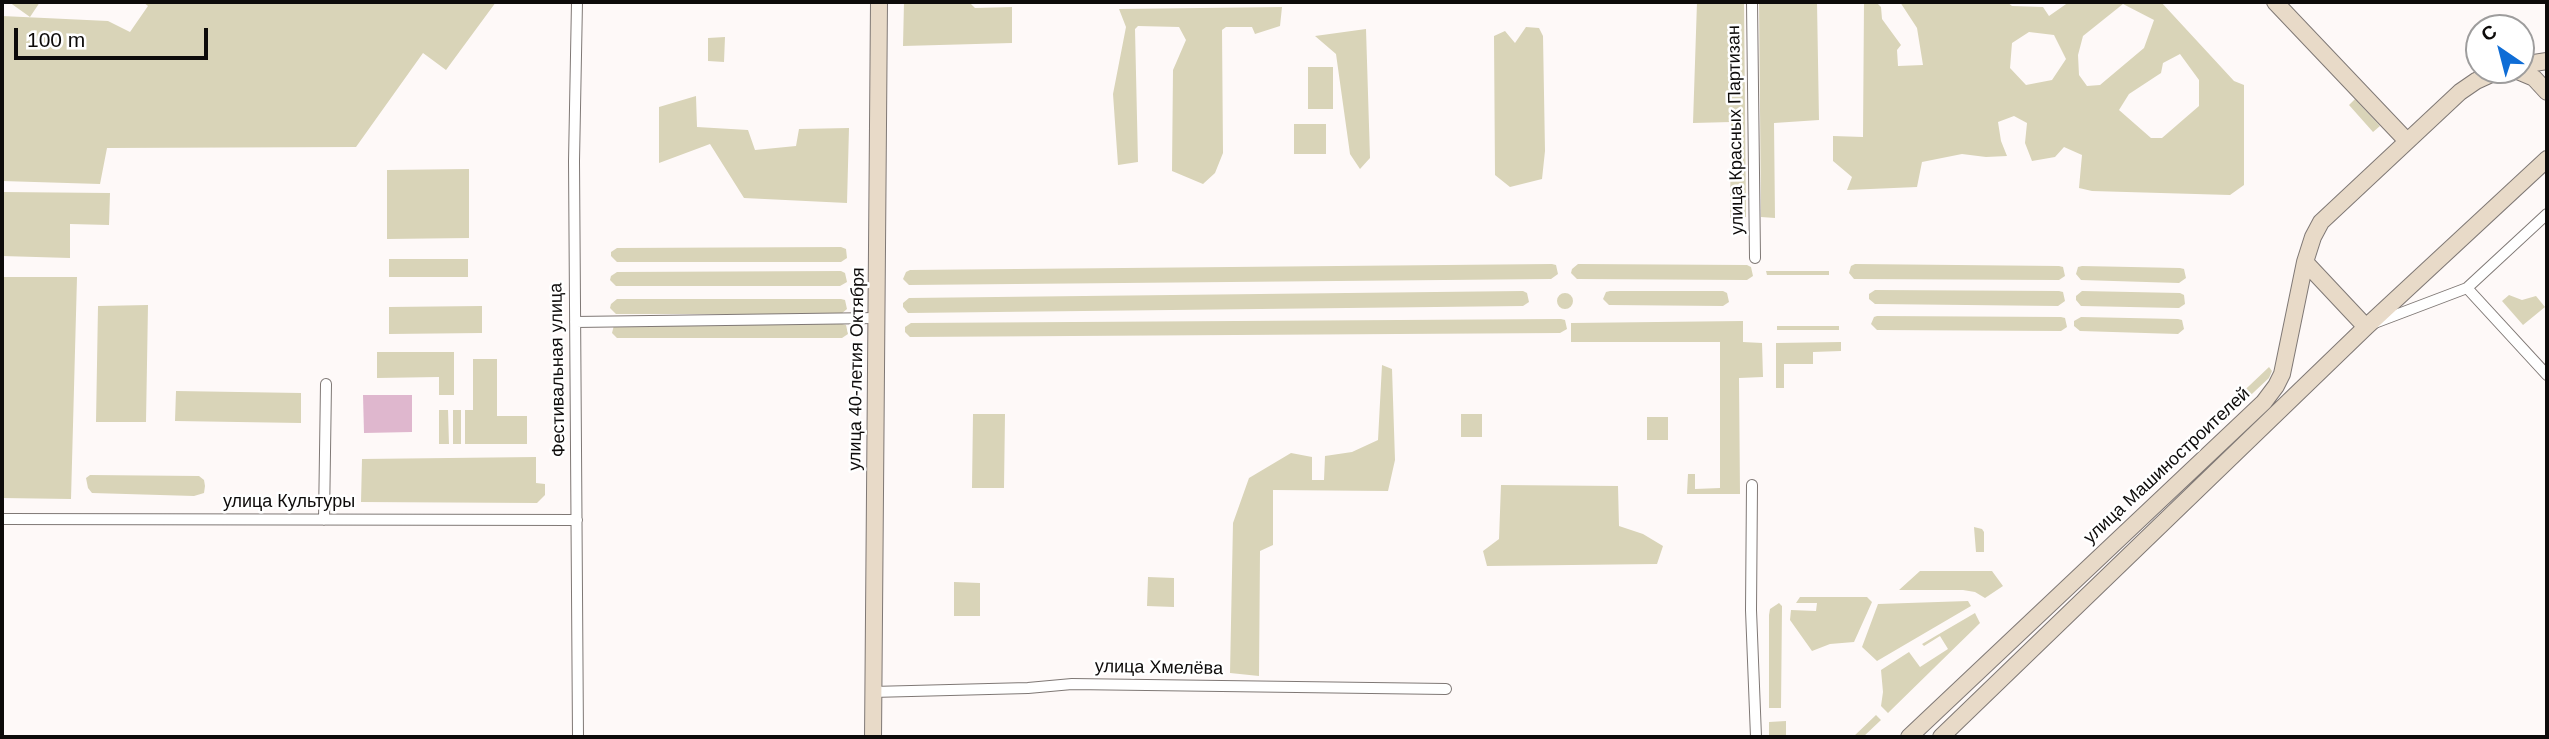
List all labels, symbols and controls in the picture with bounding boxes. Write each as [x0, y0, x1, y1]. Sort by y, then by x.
scale bar [18, 14, 212, 58]
north arrow [2465, 14, 2535, 84]
text: С [2477, 20, 2500, 46]
street label: улица Красных Партизан [1723, 25, 1749, 235]
text: 100 m [27, 28, 85, 51]
street label: улица 40-летия Октября [844, 267, 870, 471]
street label: Фестивальная улица [546, 283, 570, 457]
street label: улица Машиностроителей [2079, 383, 2255, 549]
street label: улица Культуры [223, 491, 355, 513]
street label: улица Хмелёва [1095, 656, 1223, 680]

